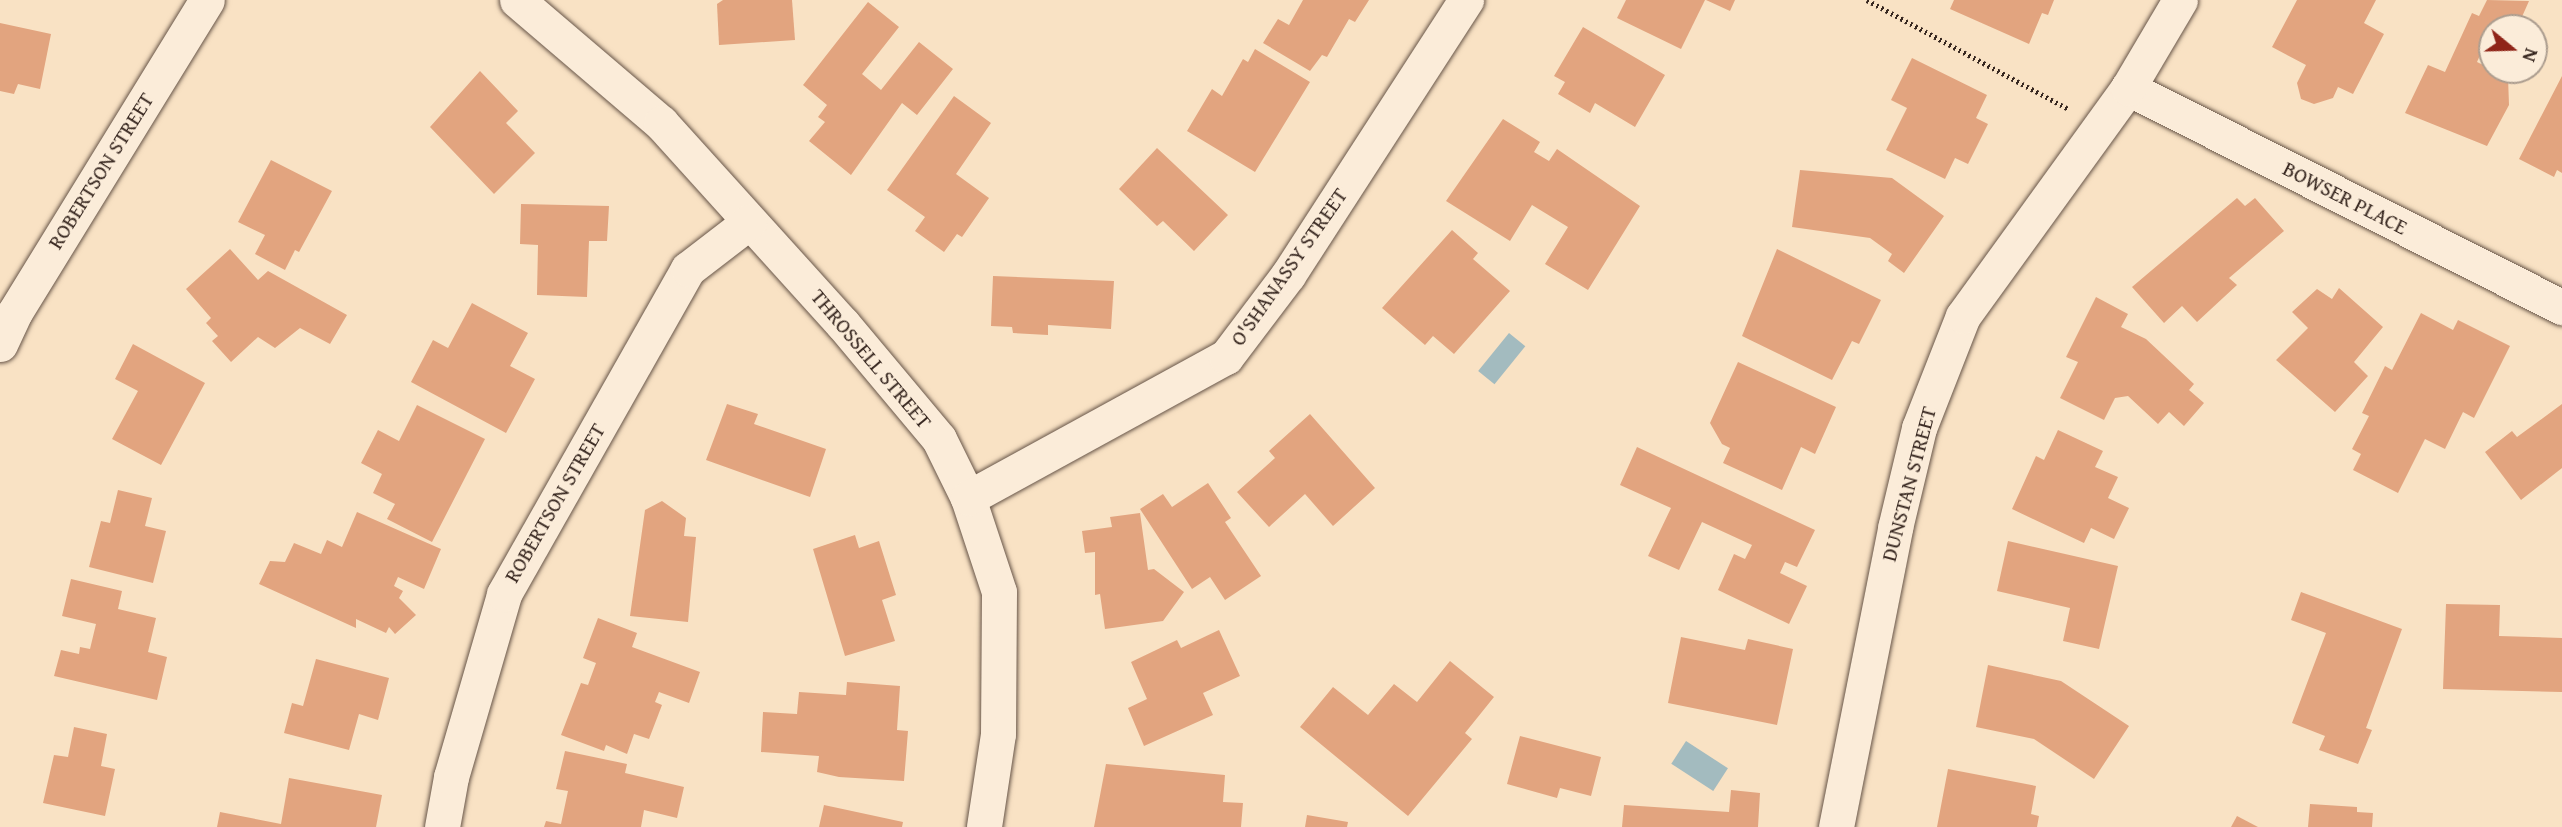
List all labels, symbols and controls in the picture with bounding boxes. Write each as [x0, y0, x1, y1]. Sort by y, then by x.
north arrow [2478, 14, 2548, 84]
text: N [2516, 45, 2546, 66]
street label: ROBERTSON STREET [43, 88, 159, 254]
street label: BOWSER PLACE [2279, 156, 2411, 240]
street label: O'SHANASSY STREET [1225, 183, 1353, 351]
street label: THROSSELL STREET [805, 284, 937, 434]
street label: DUNSTAN STREET [1876, 404, 1942, 564]
street label: ROBERTSON STREET [499, 419, 611, 587]

